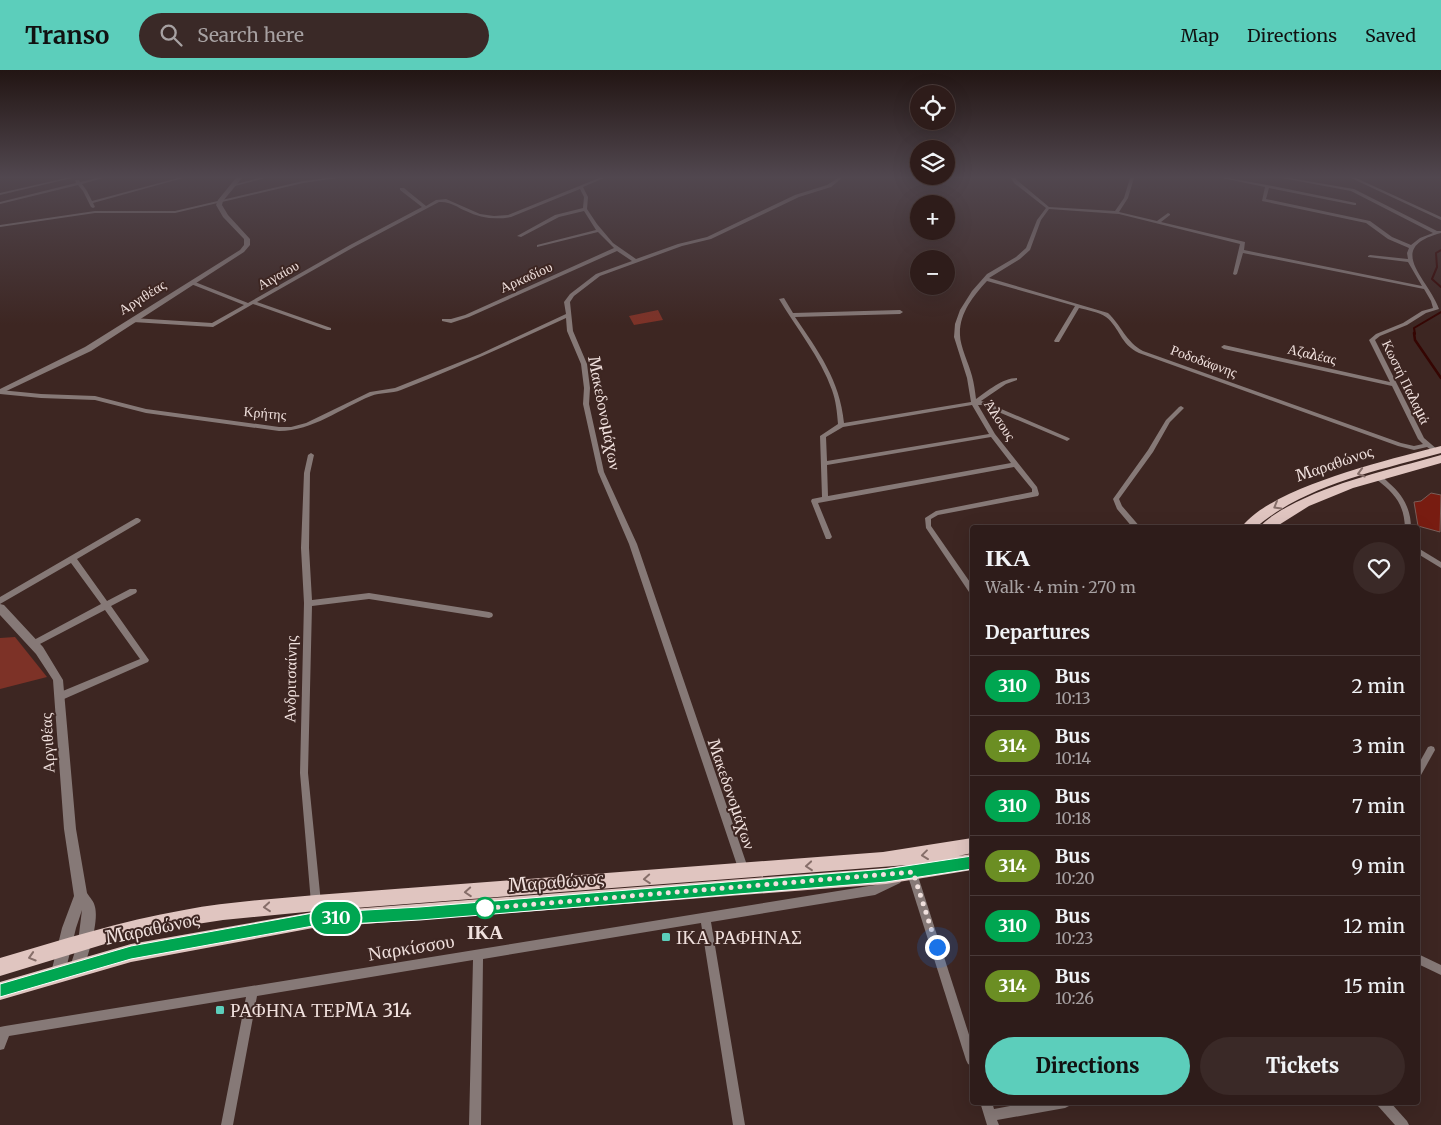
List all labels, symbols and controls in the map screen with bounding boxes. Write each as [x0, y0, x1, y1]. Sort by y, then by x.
search box [139, 13, 489, 58]
text: Transo [25, 20, 109, 51]
icon: search [157, 21, 185, 49]
text: Search here [197, 23, 304, 47]
text: Map [1181, 24, 1219, 47]
text: Directions [1247, 24, 1337, 47]
text: Saved [1365, 24, 1416, 47]
map controls [910, 85, 955, 295]
button: locate [910, 85, 955, 130]
button: layers [910, 140, 955, 185]
button: + [910, 195, 955, 240]
button: − [910, 250, 955, 295]
street label: Αιγαίου [254, 256, 302, 294]
street label: Αρκαδίου [497, 257, 555, 297]
street label: Αργιθέας [115, 275, 169, 319]
street label: Κωστή Παλαμά [1378, 337, 1434, 428]
street label: Αζαλέας [1286, 340, 1339, 368]
street label: Ροδοδάφνης [1168, 341, 1240, 382]
street label: Μακεδονομάχων [584, 354, 626, 472]
street label: Άλσους [980, 396, 1020, 444]
street label: Κρήτης [243, 402, 288, 424]
street label: Μαραθώνος [1293, 440, 1376, 486]
one-way arrow [1357, 467, 1365, 477]
one-way arrow [1274, 500, 1283, 510]
text: ΙΚΑ [985, 542, 1030, 573]
button: heart [1353, 542, 1405, 594]
text: Walk · 4 min · 270 m [985, 577, 1136, 597]
text: Departures [985, 620, 1090, 644]
street label: Ανδριτσαίνης [279, 635, 301, 723]
text: Bus [1055, 664, 1090, 688]
text: 310 [998, 674, 1027, 697]
text: 2 min [1352, 674, 1405, 698]
text: 10:13 [1055, 688, 1091, 708]
street label: Αργιθέας [35, 712, 59, 773]
text: Bus [1055, 724, 1090, 748]
text: 314 [998, 734, 1027, 757]
text: 3 min [1352, 734, 1405, 758]
street label: Μακεδονομάχων [704, 736, 760, 852]
text: 10:14 [1055, 748, 1091, 768]
text: Bus [1055, 784, 1090, 808]
text: 310 [998, 794, 1027, 817]
text: 7 min [1352, 794, 1405, 818]
text: 10:18 [1055, 808, 1091, 828]
text: Bus [1055, 844, 1090, 868]
one-way arrow [920, 849, 928, 860]
text: 314 [998, 854, 1027, 877]
text: 9 min [1351, 854, 1405, 878]
one-way arrow [804, 860, 812, 871]
street label: Μαραθώνος [507, 865, 605, 897]
text: 10:20 [1055, 868, 1095, 888]
one-way arrow [643, 873, 651, 884]
one-way arrow [464, 886, 472, 897]
marker: ΙΚΑ [474, 897, 496, 919]
one-way arrow [263, 901, 271, 912]
line badge: 310 [307, 902, 365, 934]
text: Bus [1055, 904, 1090, 928]
street label: Μαραθώνος [103, 906, 202, 950]
text: 310 [321, 906, 351, 929]
text: 310 [998, 914, 1027, 937]
text: 12 min [1343, 914, 1405, 938]
place label: ΙΚΑ [467, 920, 503, 944]
place label: ΙΚΑ ΡΑΦΗΝΑΣ [676, 925, 802, 949]
street label: Ναρκίσσου [366, 928, 456, 966]
text: 10:23 [1055, 928, 1093, 948]
marker: ΙΚΑ ΡΑΦΗΝΑΣ [660, 931, 672, 943]
your location [925, 935, 950, 960]
one-way arrow [28, 952, 37, 962]
text: Bus [1055, 964, 1090, 988]
text: 314 [998, 974, 1027, 997]
text: 15 min [1344, 974, 1405, 998]
text: 10:26 [1055, 988, 1094, 1008]
place label: ΡΑΦΗΝΑ ΤΕΡΜΑ 314 [230, 998, 412, 1022]
marker: ΡΑΦΗΝΑ ΤΕΡΜΑ 314 [214, 1004, 226, 1016]
button: Directions [985, 1037, 1190, 1095]
button: Tickets [1200, 1037, 1405, 1095]

